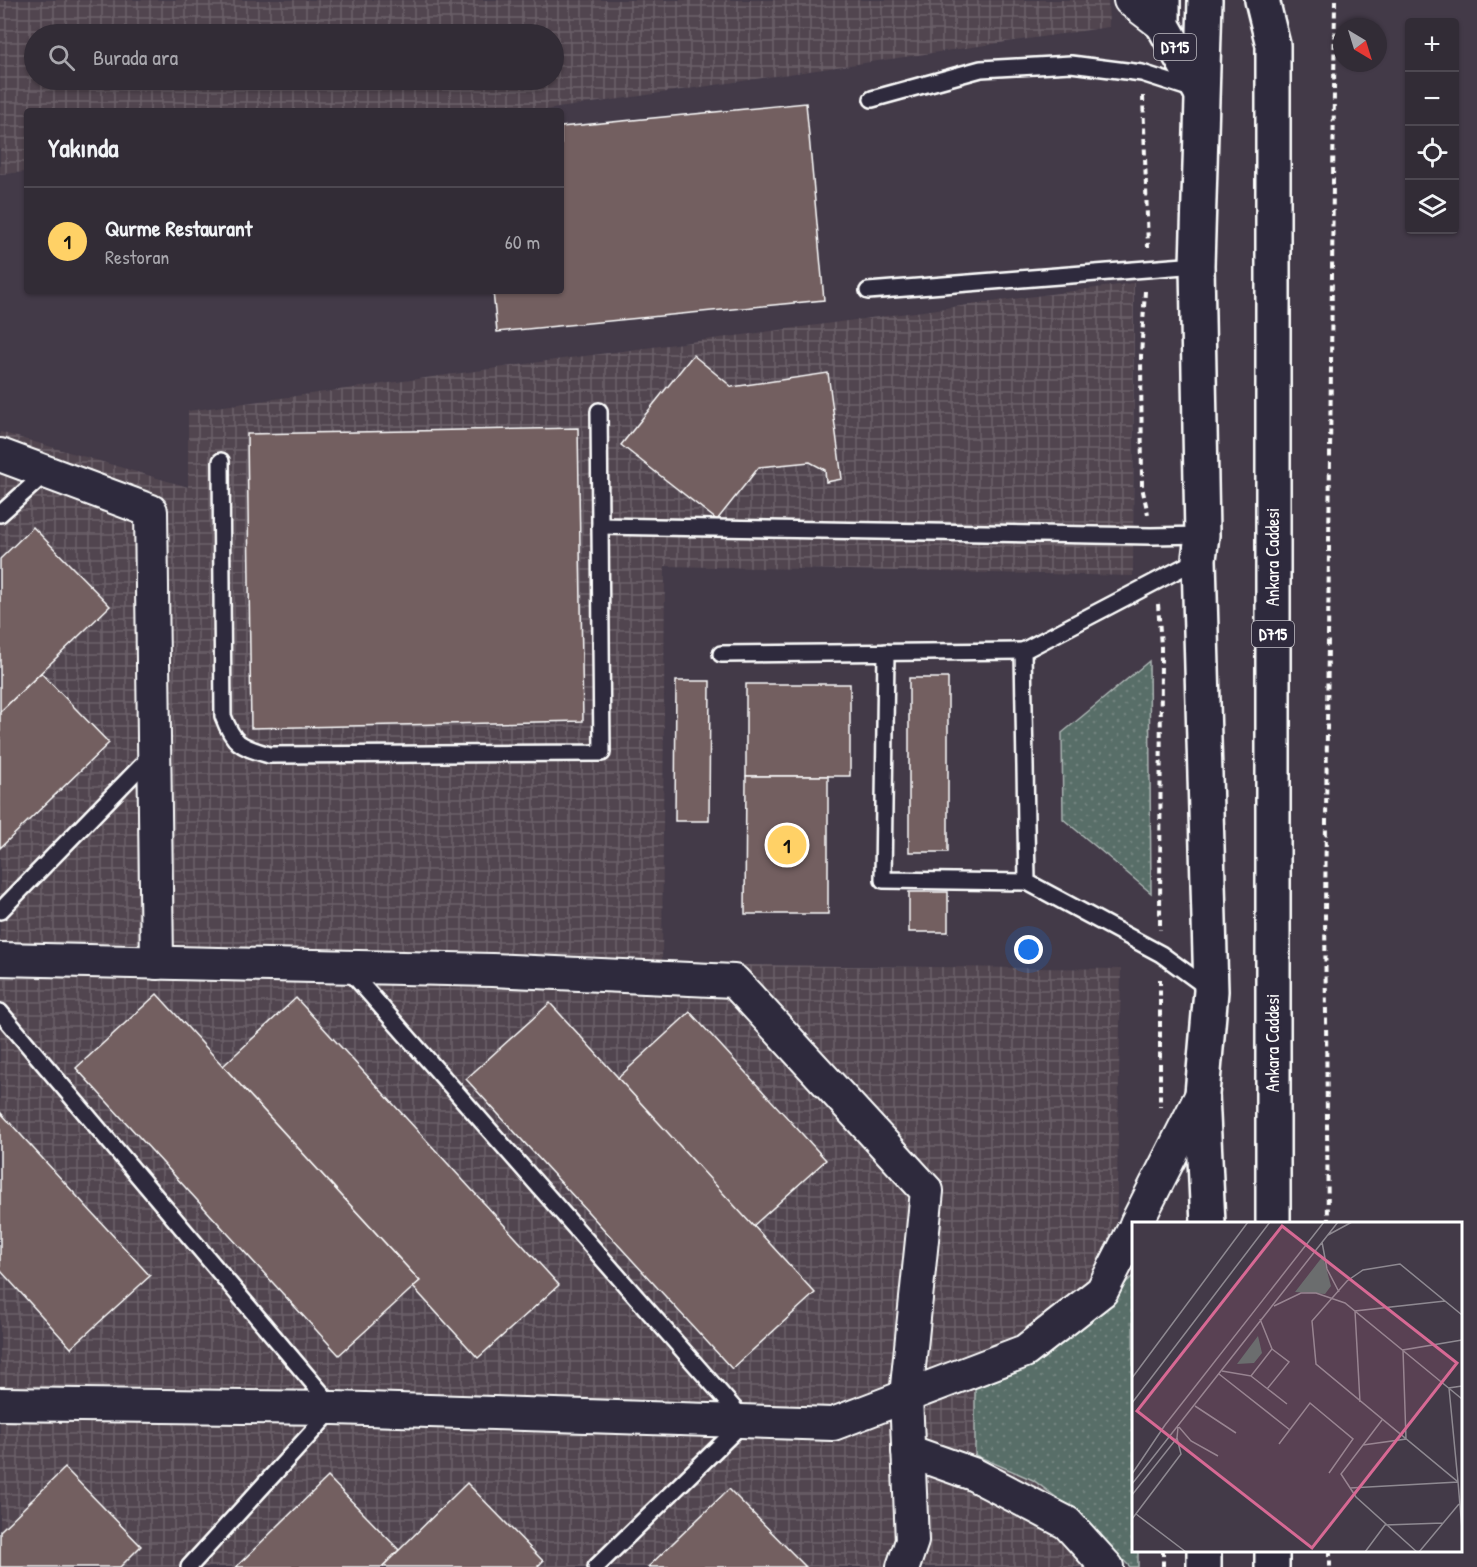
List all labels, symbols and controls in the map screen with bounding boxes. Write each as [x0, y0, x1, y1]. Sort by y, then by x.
north arrow [1333, 18, 1387, 72]
map controls [1405, 18, 1459, 234]
button: + [1405, 18, 1459, 72]
search box [24, 24, 564, 90]
road number: D715 [1154, 34, 1196, 60]
icon: search [45, 41, 78, 74]
text: Burada ara [93, 42, 178, 72]
button: − [1405, 72, 1459, 126]
button: locate [1405, 126, 1459, 180]
text: Yakında [48, 130, 118, 165]
button: layers [1405, 180, 1459, 234]
text: Qurme Restaurant [105, 213, 252, 243]
text: 1 [64, 228, 71, 255]
text: 60 m [505, 228, 540, 255]
text: Restoran [105, 243, 169, 270]
street label: Ankara Caddesi [1260, 508, 1285, 606]
road number: D715 [1252, 621, 1294, 647]
pin: 1 [768, 822, 806, 868]
your location [1014, 935, 1043, 964]
street label: Ankara Caddesi [1260, 994, 1285, 1092]
inset map [1132, 1222, 1462, 1552]

